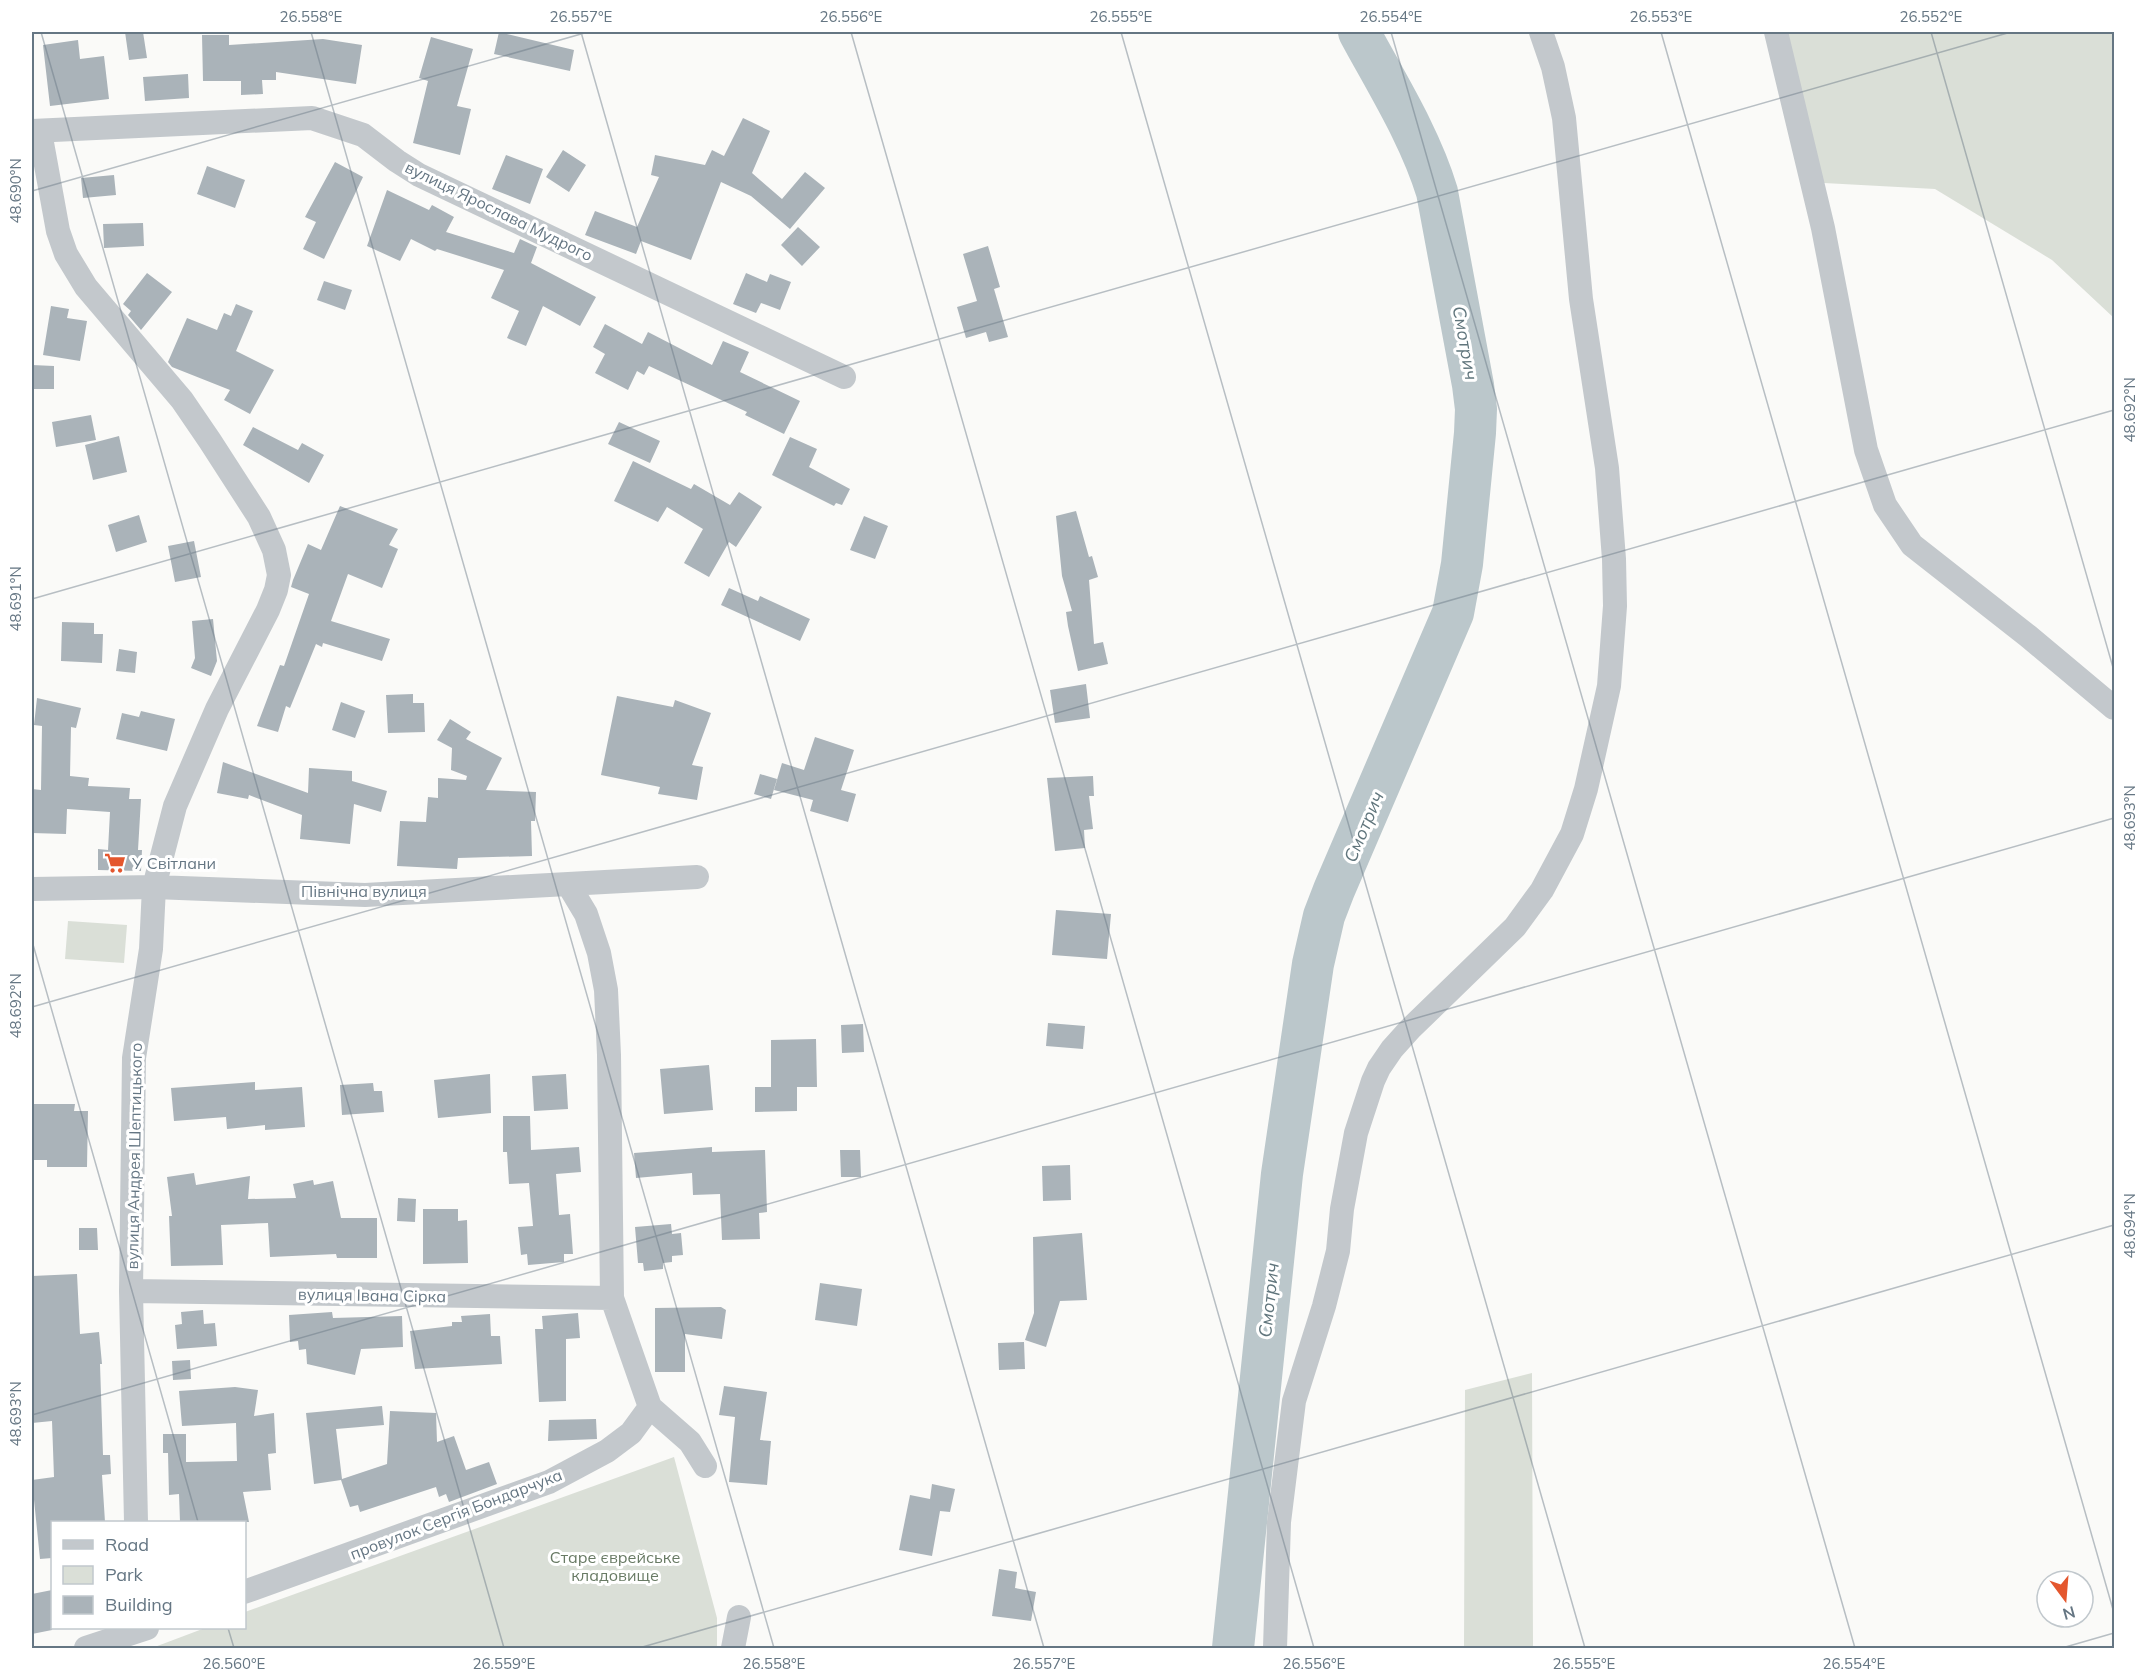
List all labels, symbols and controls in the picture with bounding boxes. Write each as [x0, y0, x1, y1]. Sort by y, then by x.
text: 26.558°E [280, 7, 343, 26]
text: 26.557°E [550, 7, 613, 26]
text: 26.556°E [820, 7, 883, 26]
text: 26.555°E [1090, 7, 1153, 26]
text: 26.554°E [1360, 7, 1423, 26]
text: 26.553°E [1630, 7, 1693, 26]
text: 26.552°E [1900, 7, 1963, 26]
street label: вулиця Ярослава Мудрого [402, 157, 596, 265]
text: 48.690°N [6, 158, 25, 224]
water label: Смотрич [1448, 304, 1483, 382]
text: 48.692°N [2120, 377, 2139, 443]
text: 48.691°N [6, 566, 25, 632]
text: 48.693°N [2120, 785, 2139, 851]
water label: Смотрич [1338, 788, 1389, 866]
supermarket icon: У Світлани [103, 851, 127, 875]
place label: У Світлани [131, 853, 216, 873]
street label: Північна вулиця [301, 881, 427, 901]
text: 48.692°N [6, 973, 25, 1039]
street label: вулиця Андрея Шептицького [122, 1042, 146, 1270]
text: 48.694°N [2120, 1193, 2139, 1259]
water label: Смотрич [1253, 1261, 1284, 1338]
street label: вулиця Івана Сірка [298, 1284, 446, 1306]
text: 48.693°N [6, 1381, 25, 1447]
street label: провулок Сергія Бондарчука [347, 1464, 565, 1564]
legend [51, 1521, 246, 1629]
text: Road [105, 1533, 149, 1556]
park label: Старе єврейське кладовище [550, 1547, 680, 1585]
text: Park [105, 1563, 144, 1586]
north arrow [2035, 1569, 2095, 1629]
text: Building [105, 1593, 173, 1616]
text: N [2061, 1602, 2078, 1625]
text: 26.560°E [203, 1654, 266, 1673]
text: 26.559°E [473, 1654, 536, 1673]
text: 26.558°E [743, 1654, 806, 1673]
text: 26.557°E [1013, 1654, 1076, 1673]
text: 26.556°E [1283, 1654, 1346, 1673]
text: 26.555°E [1553, 1654, 1616, 1673]
text: 26.554°E [1823, 1654, 1886, 1673]

